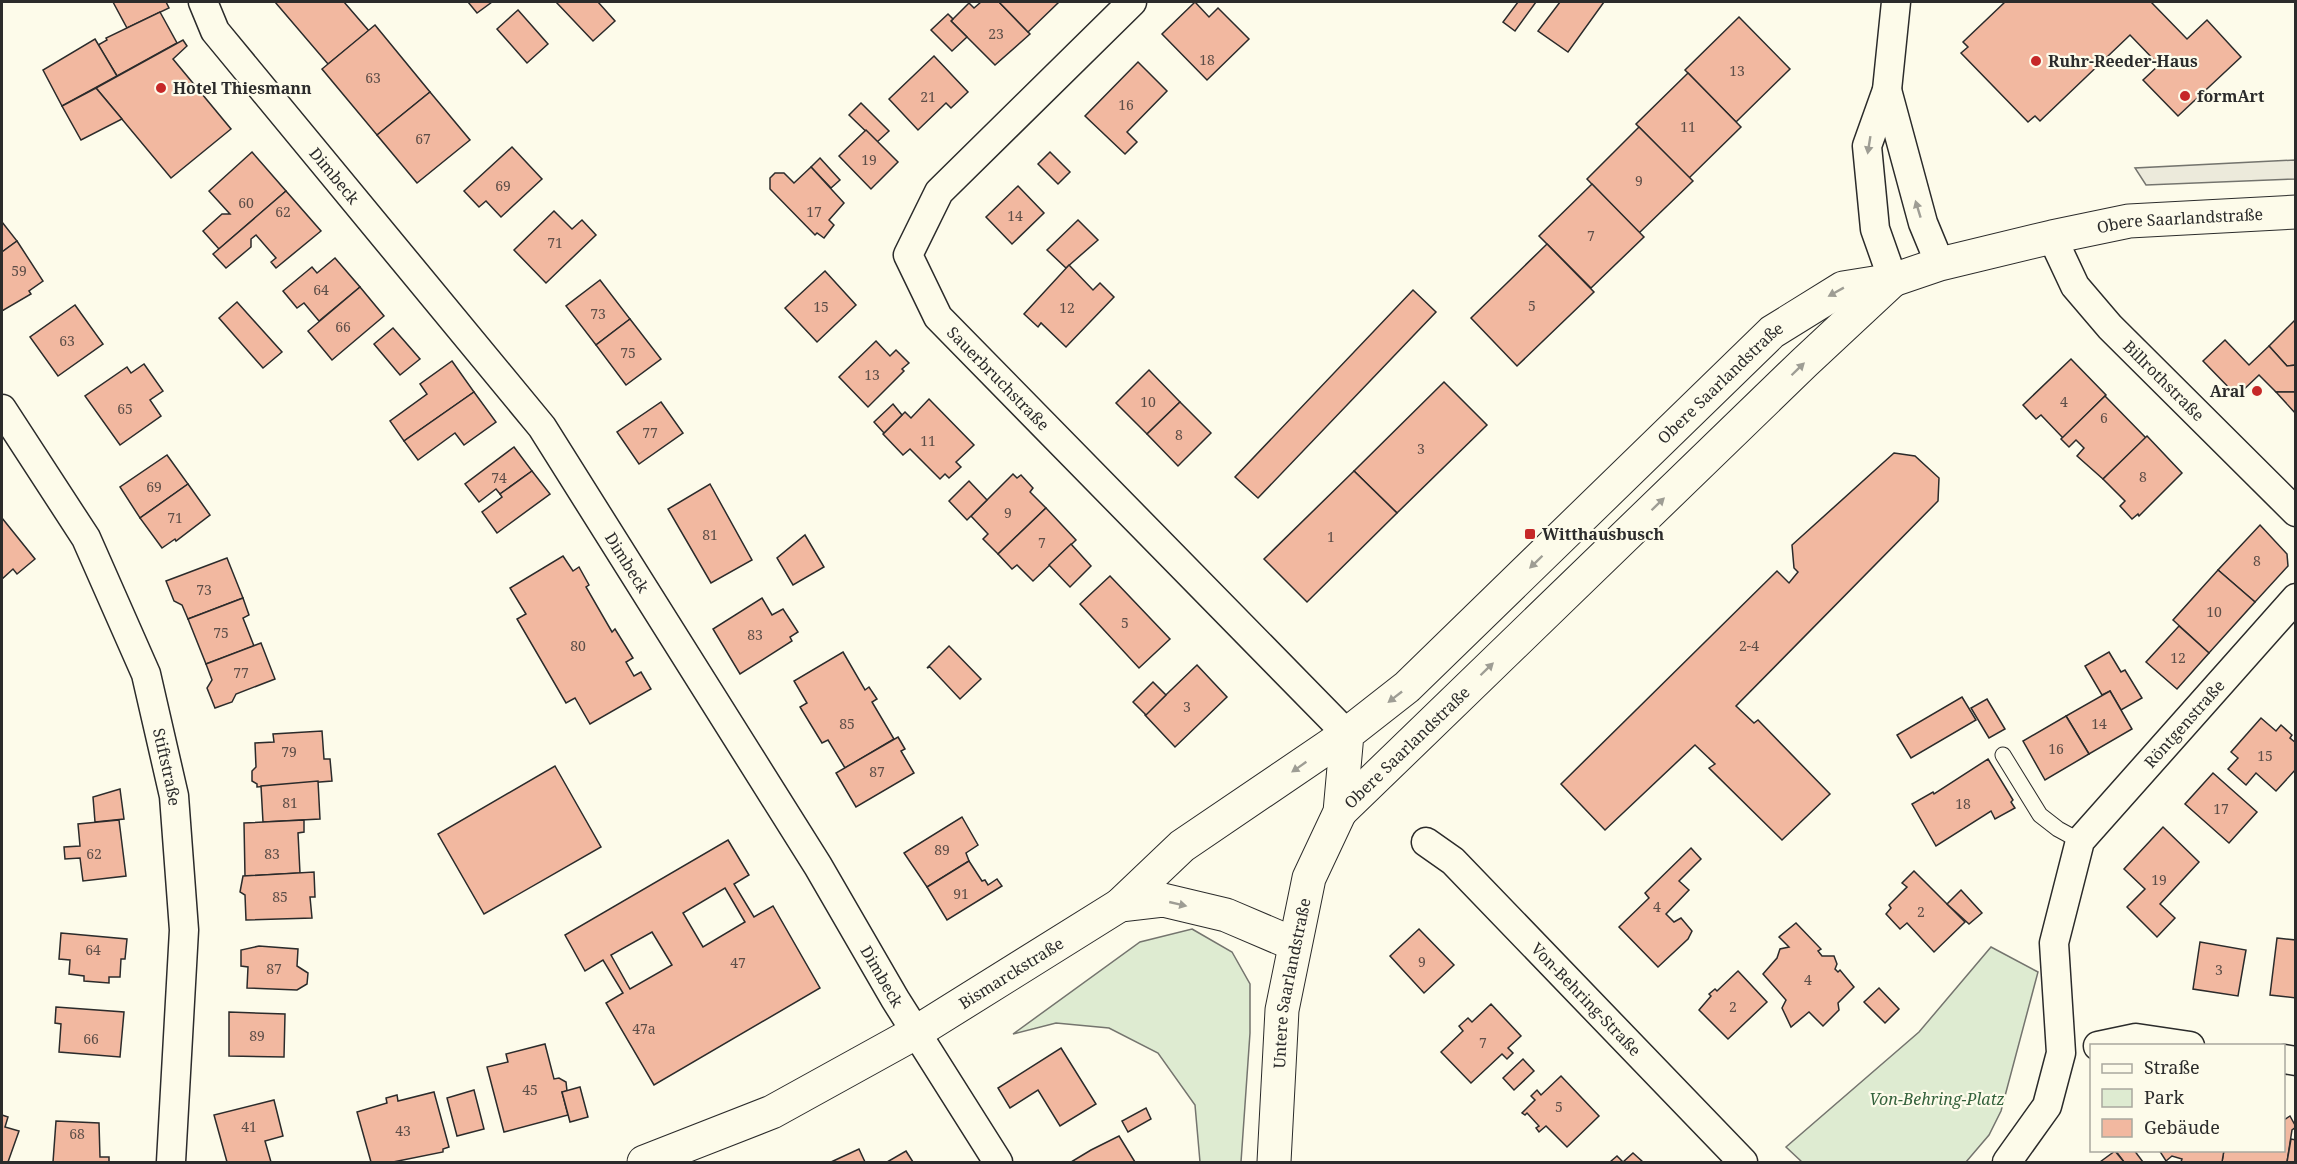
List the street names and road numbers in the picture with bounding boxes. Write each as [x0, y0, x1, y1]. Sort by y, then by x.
street label: Dimbeck [304, 143, 365, 209]
street label: Obere Saarlandstraße [2095, 203, 2264, 238]
street label: Obere Saarlandstraße [1652, 317, 1787, 449]
street label: Sauerbruchstraße [942, 322, 1054, 435]
street label: Billrothstraße [2118, 335, 2209, 426]
street label: Dimbeck [600, 528, 655, 597]
street label: Röntgenstraße [2139, 675, 2229, 773]
street label: Obere Saarlandstraße [1339, 681, 1474, 813]
street label: Stiftstraße [148, 726, 186, 807]
street label: Untere Saarlandstraße [1268, 896, 1316, 1069]
street label: Bismarckstraße [954, 932, 1068, 1014]
street label: Von-Behring-Straße [1526, 938, 1646, 1061]
street label: Dimbeck [855, 942, 909, 1012]

